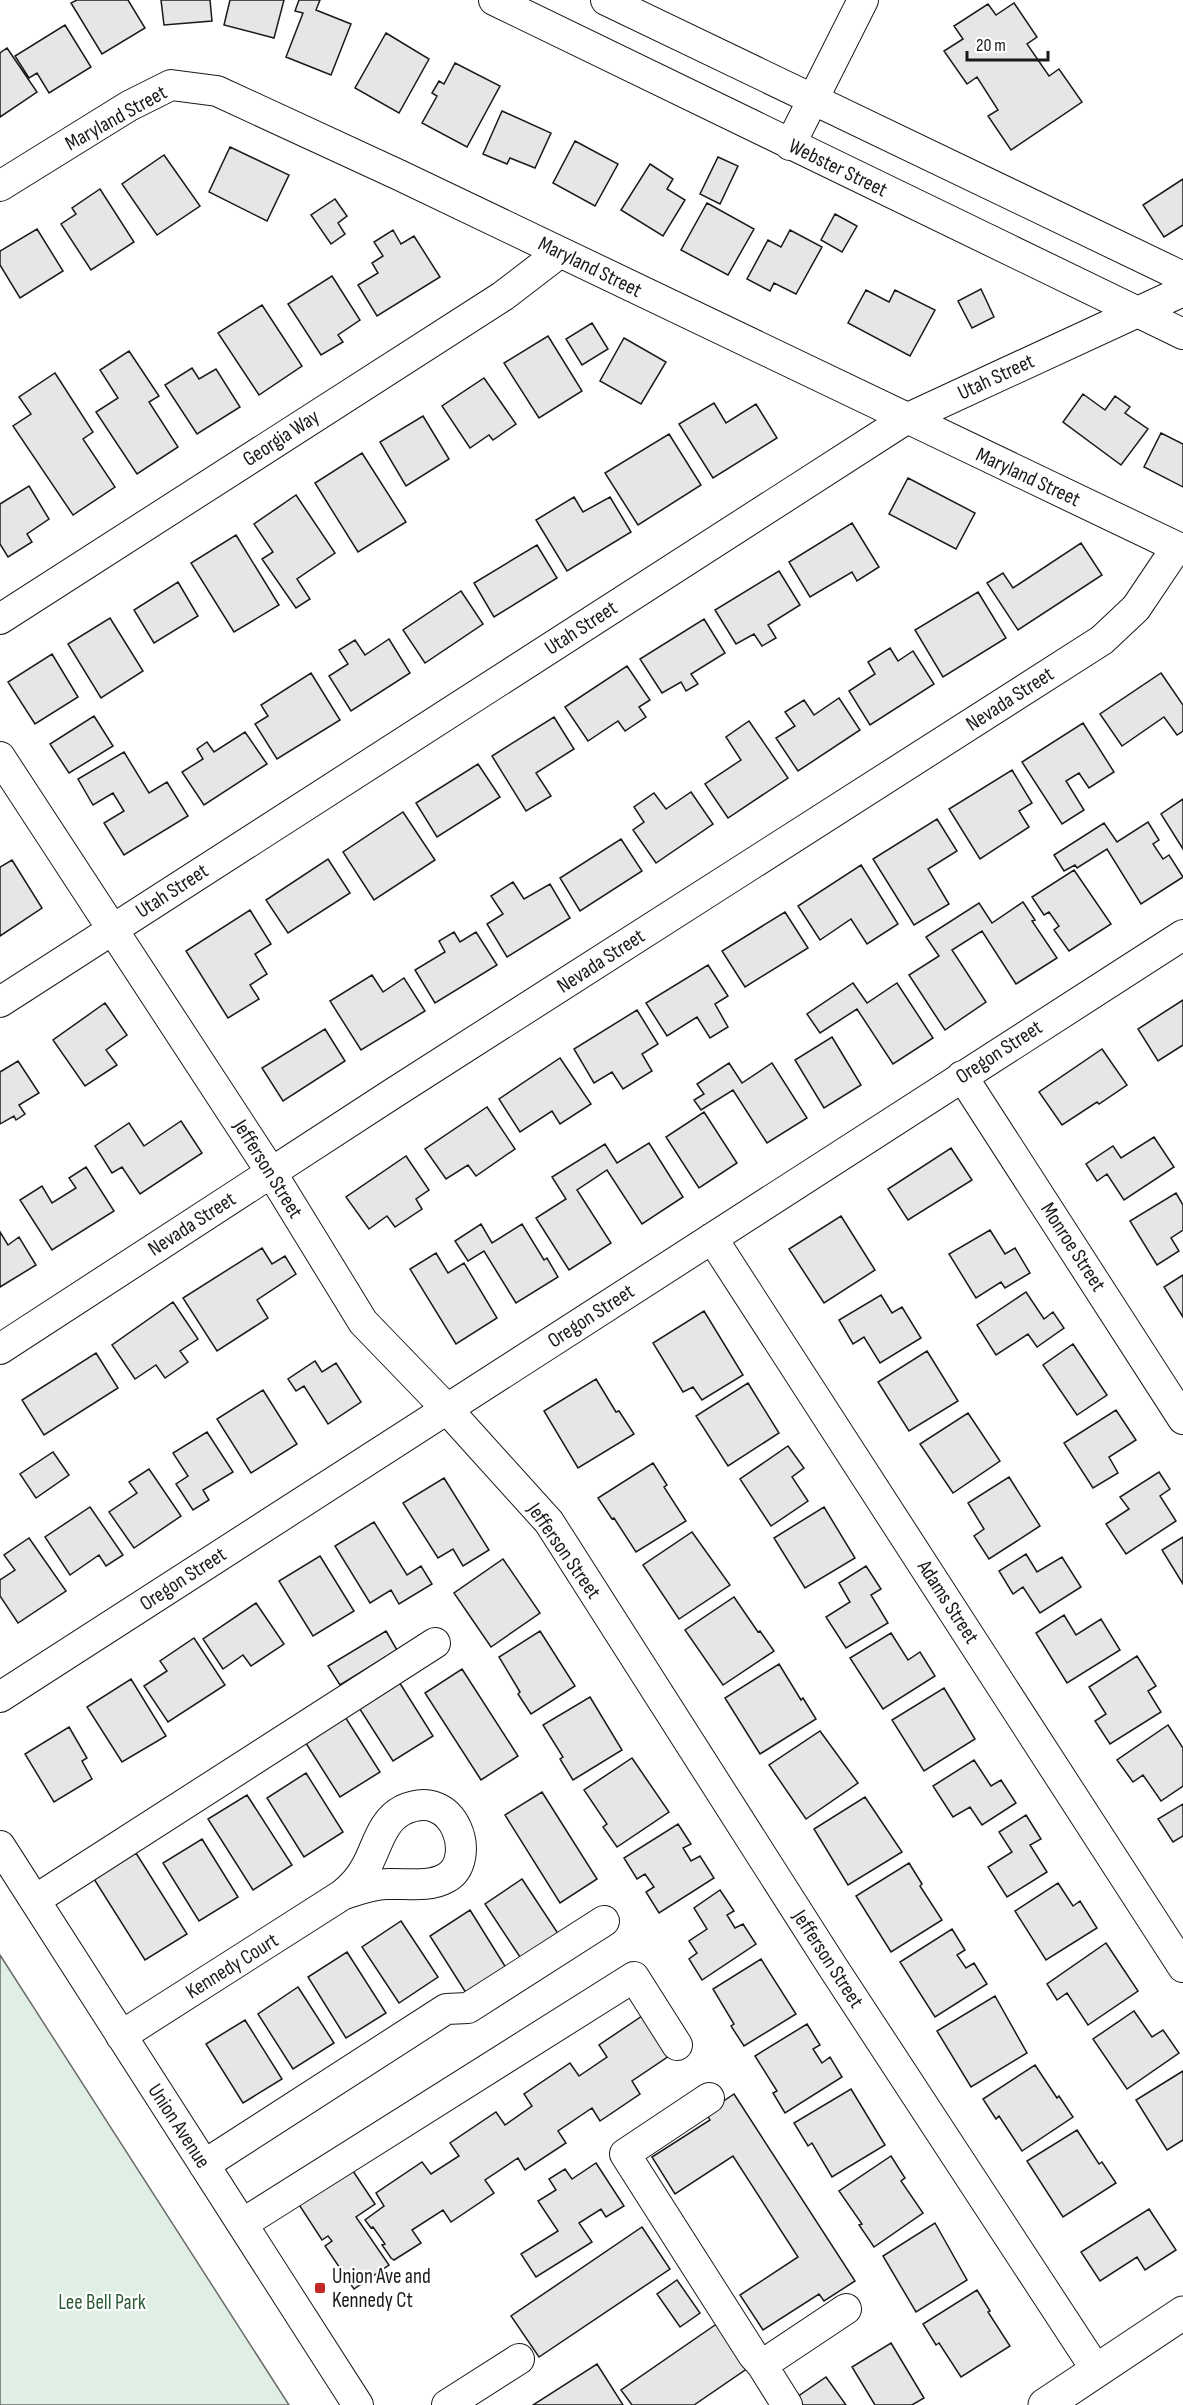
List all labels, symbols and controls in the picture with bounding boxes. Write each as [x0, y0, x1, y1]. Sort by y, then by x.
scale bar [967, 24, 1048, 62]
text: 20 m [976, 35, 1006, 56]
street label: Maryland Street [61, 80, 171, 156]
street label: Webster Street [785, 133, 891, 203]
street label: Maryland Street [534, 231, 646, 303]
street label: Utah Street [954, 348, 1038, 406]
street label: Georgia Way [238, 404, 324, 472]
street label: Maryland Street [972, 442, 1084, 512]
street label: Utah Street [540, 595, 622, 661]
street label: Nevada Street [962, 661, 1058, 737]
street label: Utah Street [131, 858, 213, 924]
street label: Nevada Street [553, 923, 649, 999]
street label: Oregon Street [951, 1015, 1047, 1089]
street label: Jefferson Street [227, 1114, 308, 1223]
street label: Nevada Street [144, 1186, 240, 1262]
street label: Monroe Street [1035, 1198, 1111, 1296]
street label: Oregon Street [543, 1279, 639, 1353]
street label: Jefferson Street [521, 1497, 606, 1604]
street label: Oregon Street [135, 1542, 231, 1616]
street label: Adams Street [911, 1555, 984, 1648]
street label: Jefferson Street [787, 1905, 869, 2013]
street label: Kennedy Court [181, 1928, 283, 2004]
street label: Union Avenue [142, 2079, 216, 2173]
place label: Union Ave and Kennedy Ct [332, 2264, 431, 2313]
marker: Union Ave and Kennedy Ct [313, 2281, 327, 2295]
park label: Lee Bell Park [58, 2290, 146, 2315]

